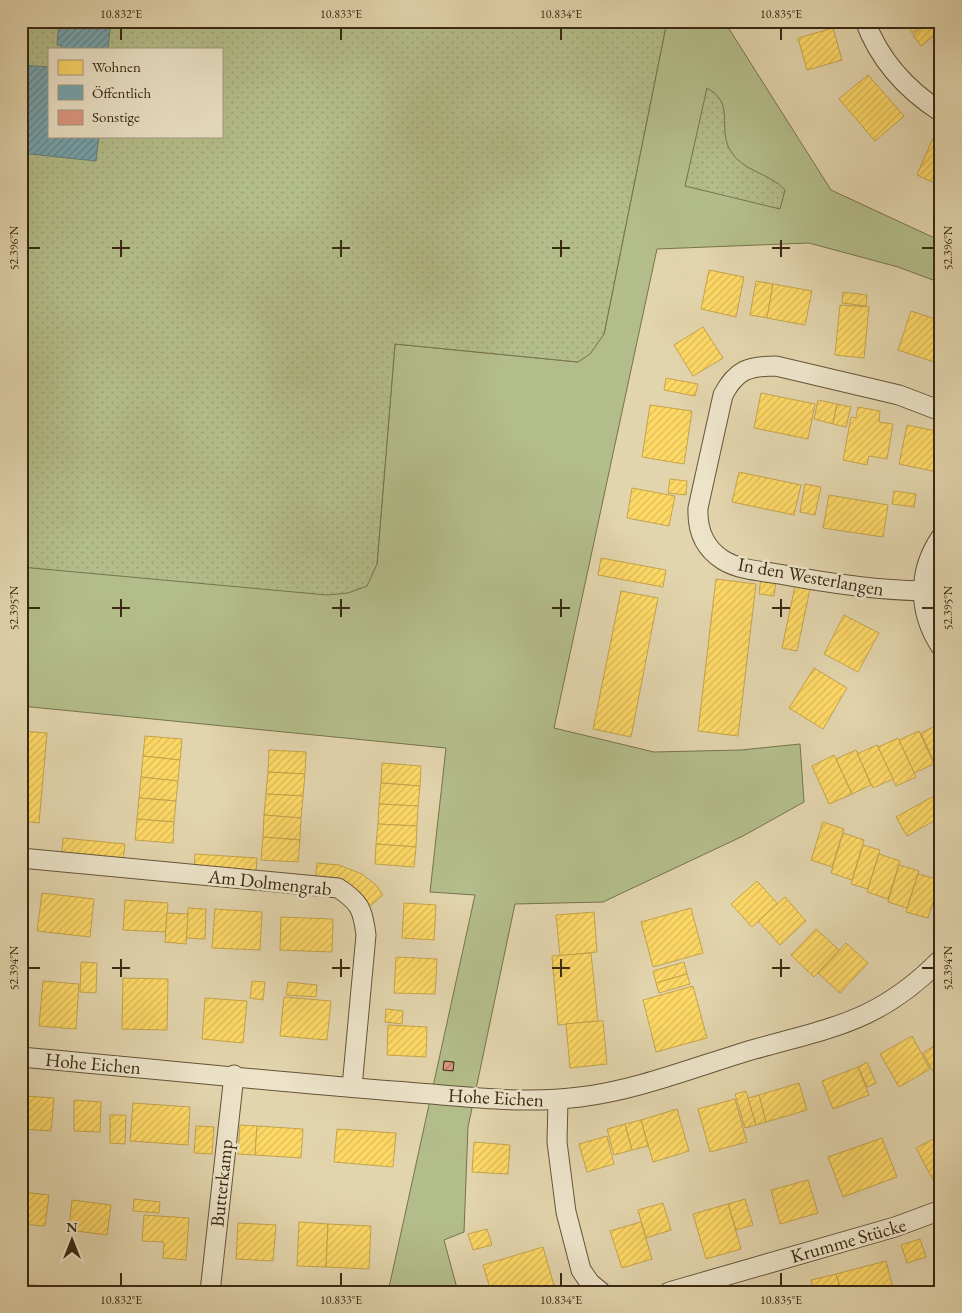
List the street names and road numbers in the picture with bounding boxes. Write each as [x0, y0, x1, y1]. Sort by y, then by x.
street label: In den Westerlangen [736, 551, 886, 602]
street label: Am Dolmengrab [206, 863, 333, 901]
street label: Hohe Eichen [44, 1047, 142, 1080]
street label: Hohe Eichen [447, 1083, 544, 1112]
street label: Butterkamp [204, 1138, 239, 1228]
street label: Krumme Stücke [788, 1212, 909, 1269]

